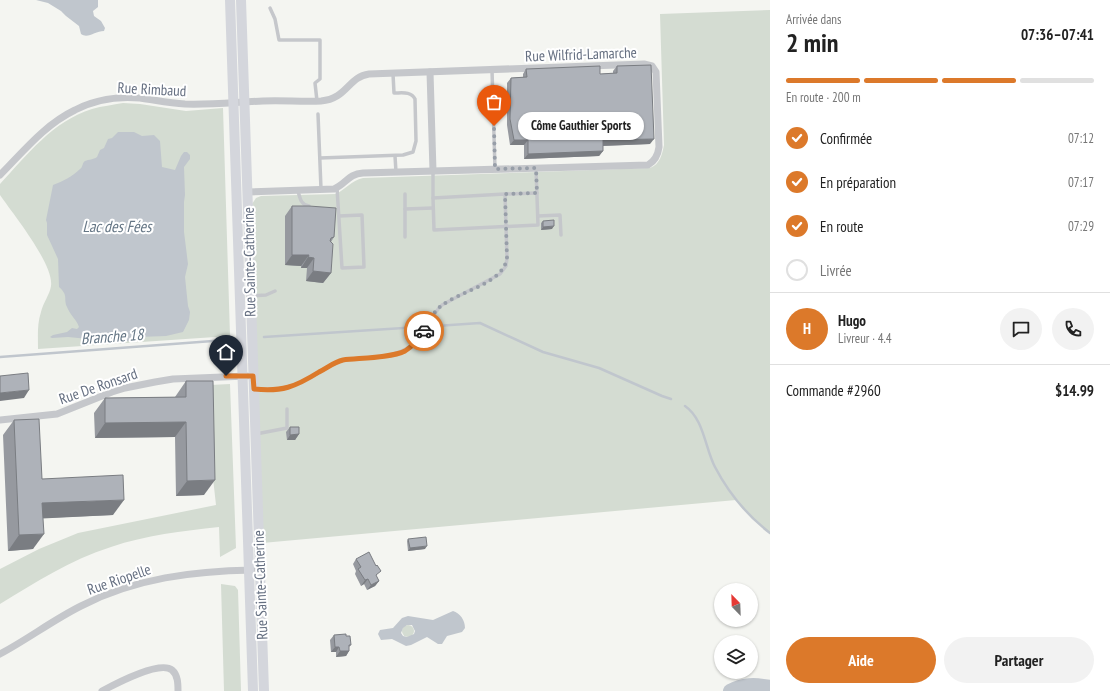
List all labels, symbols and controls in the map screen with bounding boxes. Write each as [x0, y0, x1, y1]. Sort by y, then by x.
text: Arrivée dans [786, 11, 841, 28]
text: 07:36–07:41 [1021, 25, 1094, 44]
text: 2 min [786, 26, 839, 59]
street label: Rue Wilfrid-Lamarche [525, 43, 637, 65]
street label: Rue Rimbaud [117, 78, 187, 100]
pin [477, 85, 511, 126]
text: En route · 200 m [786, 89, 861, 106]
icon: bag [483, 91, 505, 113]
callout: Côme Gauthier Sports [518, 112, 644, 140]
text: Côme Gauthier Sports [531, 117, 631, 134]
icon: check [786, 127, 808, 149]
text: Confirmée [820, 129, 872, 148]
text: 07:12 [1068, 130, 1094, 147]
icon: check [786, 171, 808, 193]
text: En préparation [820, 173, 896, 192]
text: 07:17 [1068, 174, 1094, 191]
street label: Rue Sainte-Catherine [239, 207, 259, 317]
icon: check [786, 215, 808, 237]
water label: Lac des Fées [82, 216, 153, 236]
text: En route [820, 217, 864, 236]
text: 07:29 [1068, 218, 1094, 235]
text: Livrée [820, 261, 852, 280]
button: chat [1000, 308, 1042, 350]
button: phone [1052, 308, 1094, 350]
courier [404, 311, 444, 351]
text: Hugo [838, 311, 866, 330]
text: H [803, 319, 811, 338]
icon: car [413, 320, 435, 342]
water label: Branche 18 [80, 324, 146, 348]
text: Livreur · 4.4 [838, 330, 892, 347]
pin [209, 335, 243, 376]
icon: home [215, 341, 237, 363]
street label: Rue De Ronsard [56, 364, 140, 408]
text: Commande #2960 [786, 381, 881, 400]
text: $14.99 [1055, 381, 1094, 400]
street label: Rue Sainte-Catherine [249, 530, 271, 640]
street label: Rue Riopelle [85, 559, 153, 599]
north arrow [714, 583, 758, 627]
map controls [714, 583, 758, 679]
button: layers [714, 635, 758, 679]
button: Aide [786, 637, 936, 683]
button: Partager [944, 637, 1094, 683]

